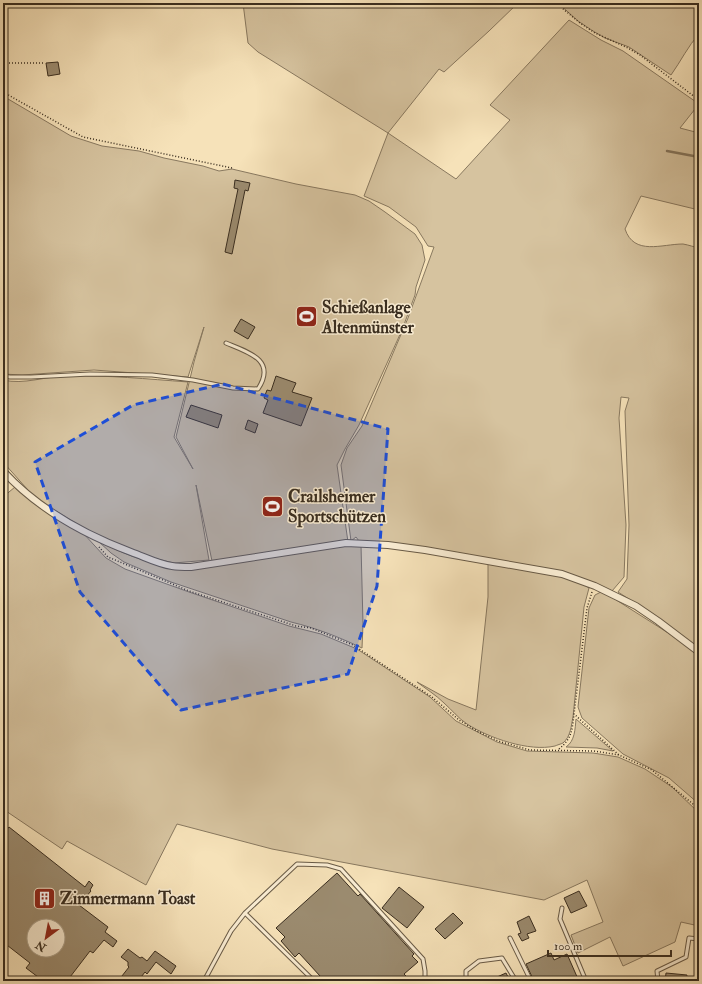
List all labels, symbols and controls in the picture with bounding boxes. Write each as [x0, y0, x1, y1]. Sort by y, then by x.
place label: Schießanlage Altenmünster [321, 297, 414, 338]
sports icon: Schießanlage Altenmünster [293, 304, 319, 330]
place label: Crailsheimer Sportschützen [288, 486, 386, 528]
sports icon: Crailsheimer Sportschützen [259, 493, 285, 519]
building icon: Zimmermann Toast [31, 885, 57, 911]
place label: Zimmermann Toast [60, 888, 196, 909]
north arrow [26, 918, 66, 958]
scale bar [548, 932, 671, 958]
text: N [32, 937, 49, 955]
text: 100 m [554, 939, 583, 954]

